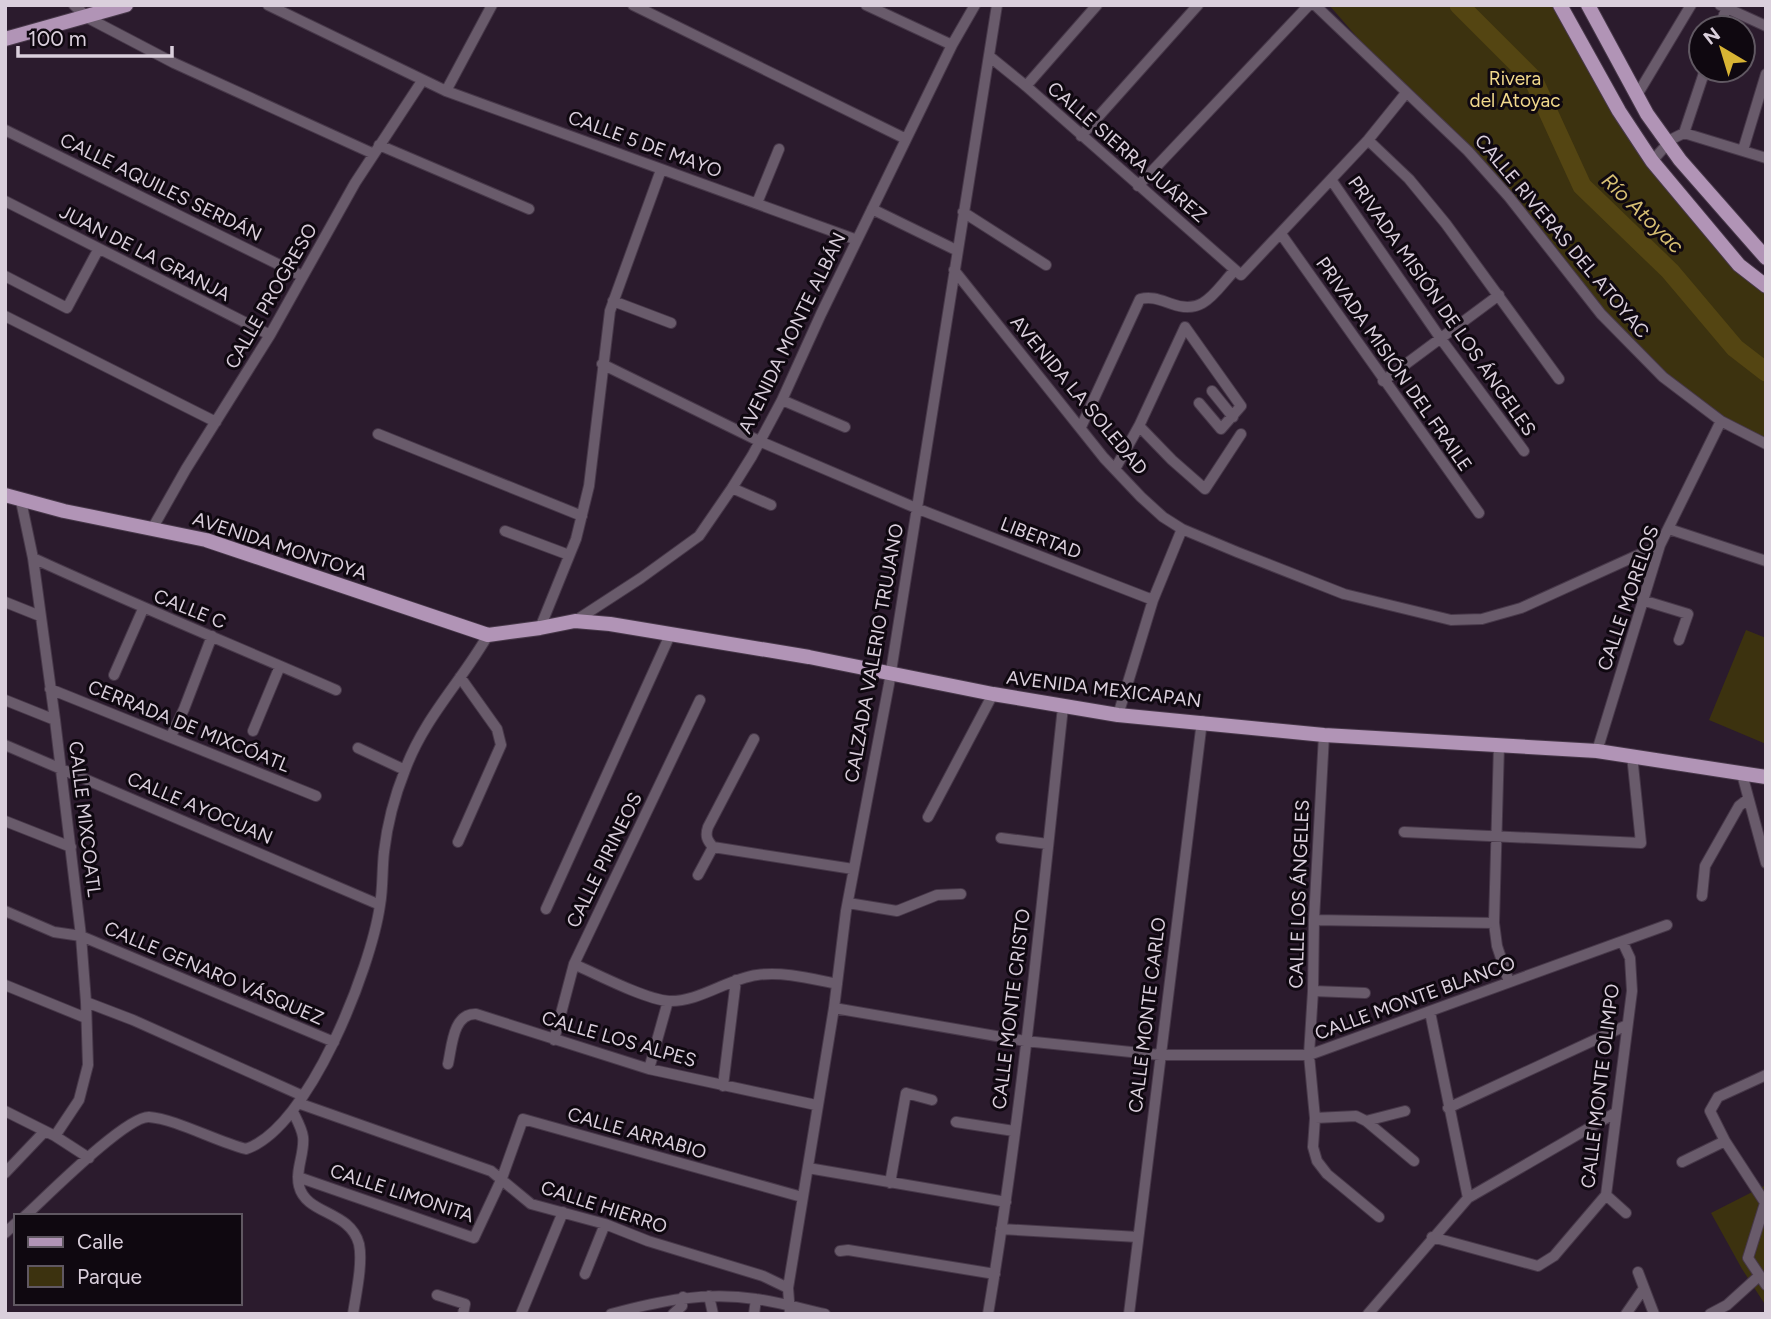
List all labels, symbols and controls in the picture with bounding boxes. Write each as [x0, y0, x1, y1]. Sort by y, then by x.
scale bar [18, 14, 172, 58]
north arrow [1687, 14, 1757, 84]
text: N [1699, 22, 1725, 50]
text: 100 m [28, 26, 87, 51]
park label: Rivera del Atoyac [1470, 67, 1560, 112]
street label: CALLE SIERRA JUÁREZ [1043, 77, 1211, 227]
street label: CALLE 5 DE MAYO [565, 106, 725, 182]
street label: CALLE AQUILES SERDÁN [56, 128, 266, 246]
street label: CALLE RIVERAS DEL ATOYAC [1470, 129, 1654, 343]
water label: Río Atoyac [1597, 168, 1690, 259]
street label: PRIVADA MISIÓN DE LOS ÁNGELES [1343, 172, 1541, 440]
street label: JUAN DE LA GRANJA [56, 200, 234, 306]
street label: CALLE PROGRESO [220, 219, 322, 373]
street label: AVENIDA MONTE ALBÁN [733, 229, 851, 437]
street label: PRIVADA MISIÓN DEL FRAILE [1311, 252, 1477, 476]
street label: AVENIDA LA SOLEDAD [1006, 311, 1152, 479]
street label: AVENIDA MONTOYA [190, 507, 370, 585]
street label: LIBERTAD [997, 512, 1085, 564]
street label: CALZADA VALERIO TRUJANO [840, 522, 908, 784]
street label: CALLE MORELOS [1592, 522, 1664, 674]
street label: CALLE C [150, 584, 230, 634]
street label: AVENIDA MEXICAPAN [1005, 666, 1203, 712]
street label: CERRADA DE MIXCÓATL [85, 675, 293, 777]
street label: CALLE MIXCOATL [64, 740, 106, 898]
street label: CALLE AYOCUAN [124, 767, 276, 849]
street label: CALLE PIRINEOS [561, 789, 647, 931]
street label: CALLE LOS ÁNGELES [1284, 799, 1314, 989]
street label: CALLE MONTE CRISTO [987, 907, 1035, 1111]
street label: CALLE GENARO VÁSQUEZ [101, 916, 327, 1030]
street label: CALLE MONTE CARLO [1124, 916, 1170, 1114]
street label: CALLE MONTE BLANCO [1312, 951, 1518, 1045]
street label: CALLE MONTE OLIMPO [1576, 982, 1624, 1190]
street label: CALLE LOS ALPES [539, 1006, 699, 1072]
street label: CALLE ARRABIO [565, 1102, 709, 1164]
street label: CALLE LIMONITA [327, 1159, 477, 1227]
street label: CALLE HIERRO [538, 1176, 670, 1238]
legend [14, 1214, 242, 1305]
text: Calle [77, 1229, 124, 1254]
text: Parque [77, 1264, 142, 1289]

